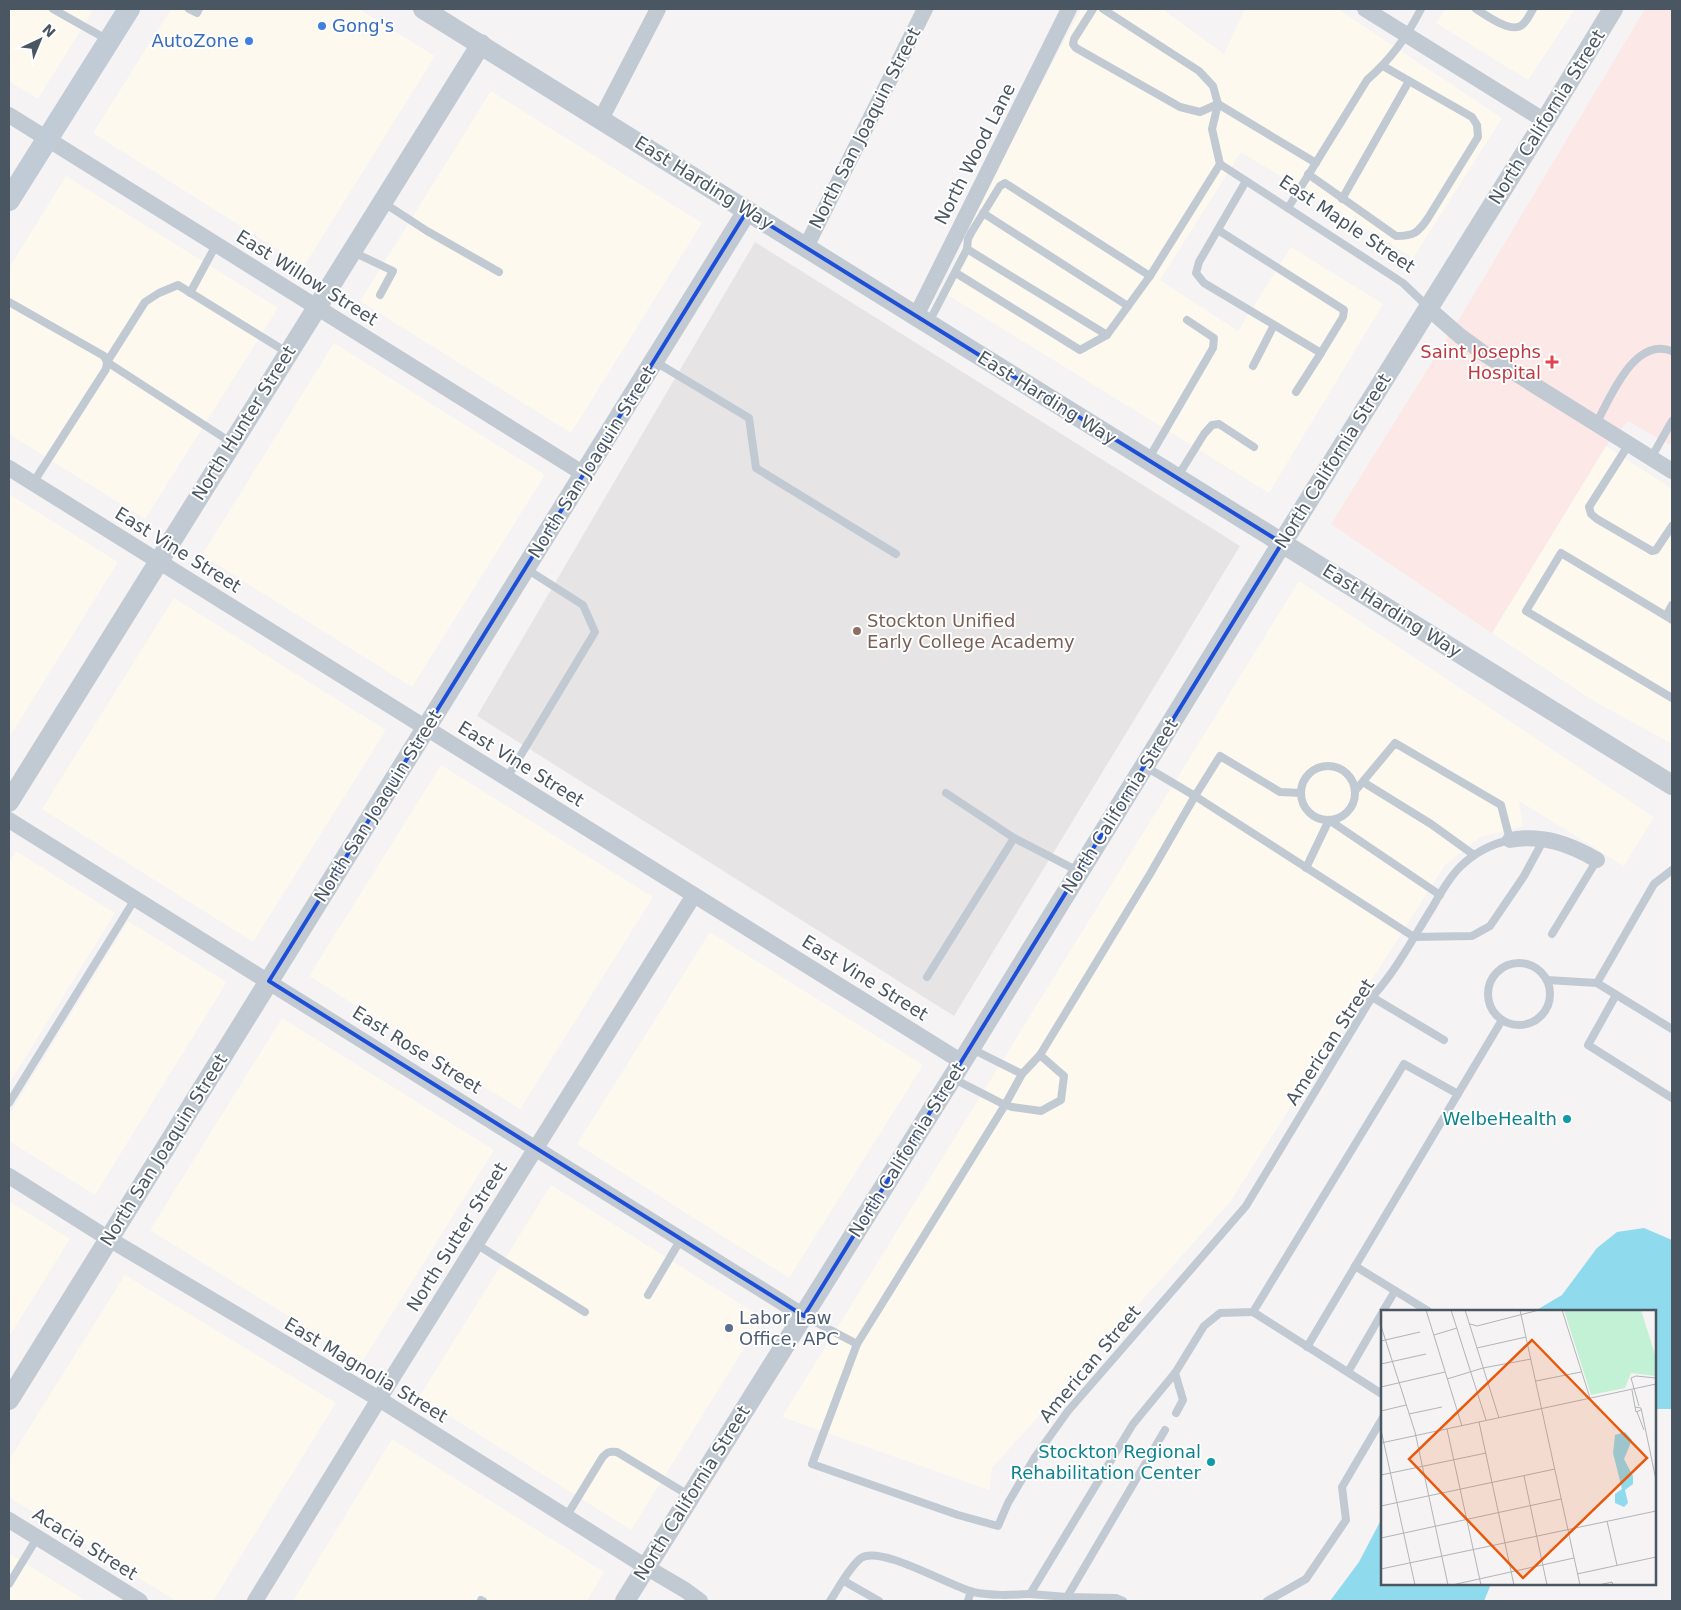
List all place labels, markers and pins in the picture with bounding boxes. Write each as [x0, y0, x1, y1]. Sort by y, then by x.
place label: Gong's [332, 15, 394, 36]
marker: Gong's [316, 20, 328, 32]
place label: AutoZone [151, 30, 239, 51]
marker: AutoZone [243, 35, 255, 47]
place label: Saint Josephs Hospital [1420, 341, 1541, 383]
marker: Saint Josephs Hospital [1545, 355, 1559, 369]
place label: Stockton Unified Early College Academy [867, 610, 1075, 652]
marker: Stockton Unified Early College Academy [851, 625, 863, 637]
place label: WelbeHealth [1443, 1108, 1557, 1129]
marker: WelbeHealth [1561, 1113, 1573, 1125]
place label: Labor Law Office, APC [739, 1307, 839, 1349]
marker: Labor Law Office, APC [723, 1322, 735, 1334]
place label: Stockton Regional Rehabilitation Center [1010, 1441, 1202, 1483]
marker: Stockton Regional Rehabilitation Center [1205, 1456, 1217, 1468]

